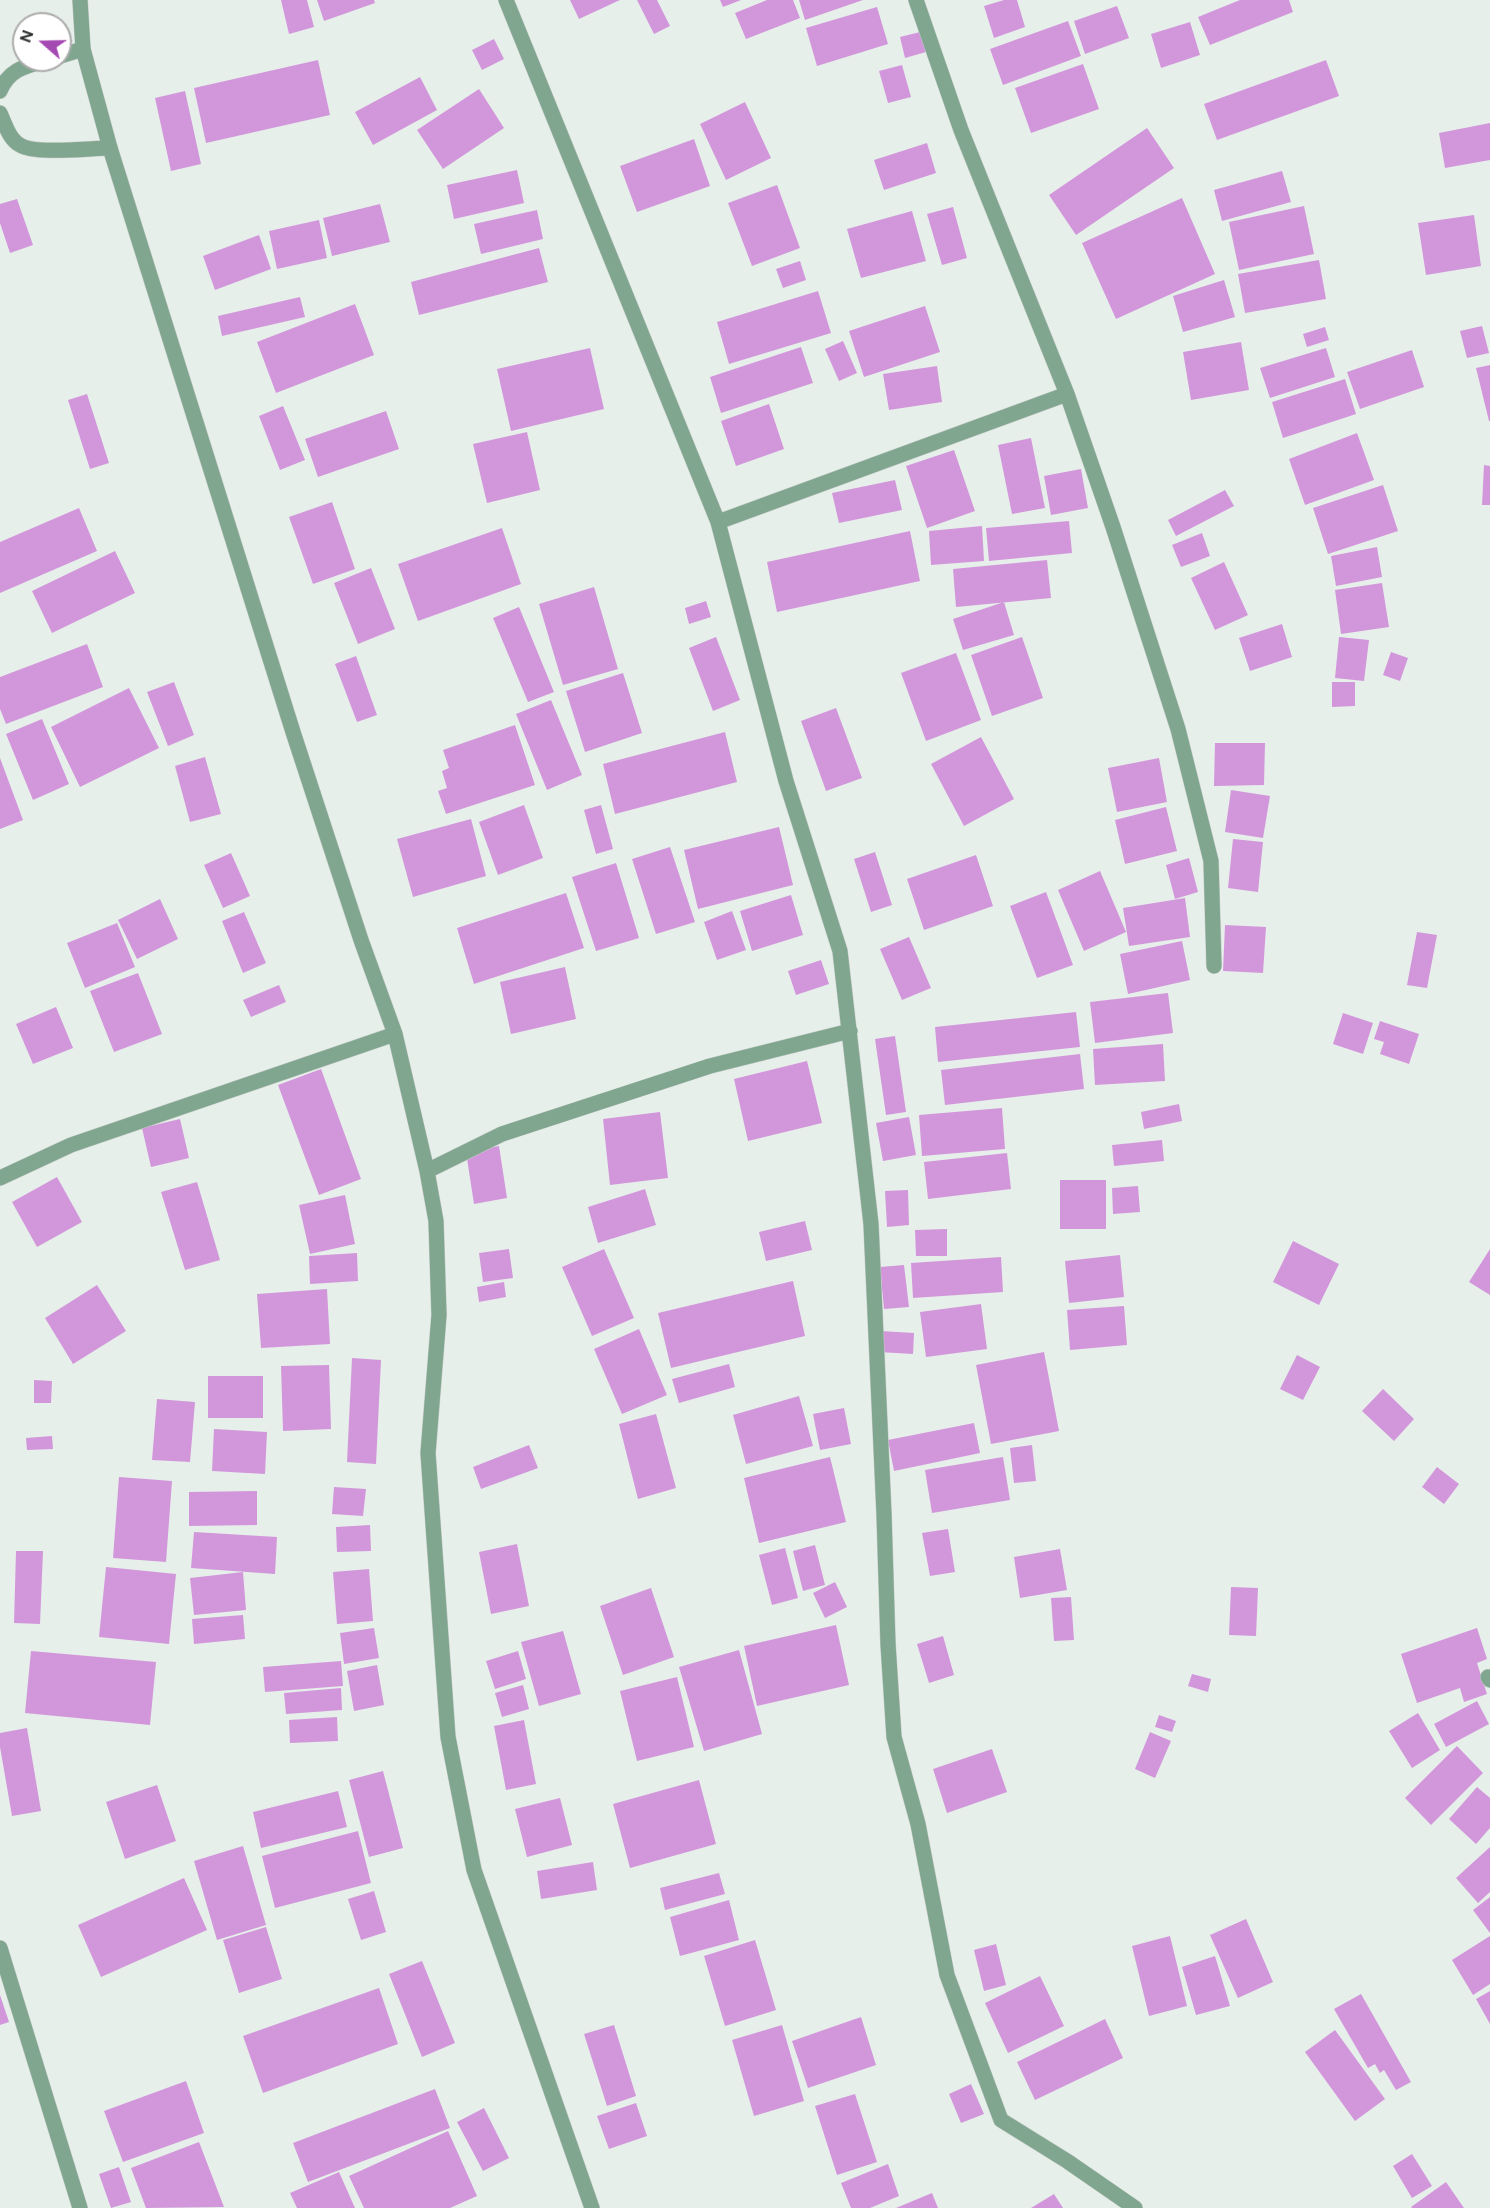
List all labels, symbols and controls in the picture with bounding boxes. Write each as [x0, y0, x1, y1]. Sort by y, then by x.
north arrow [12, 12, 72, 72]
text: N [15, 27, 38, 45]

